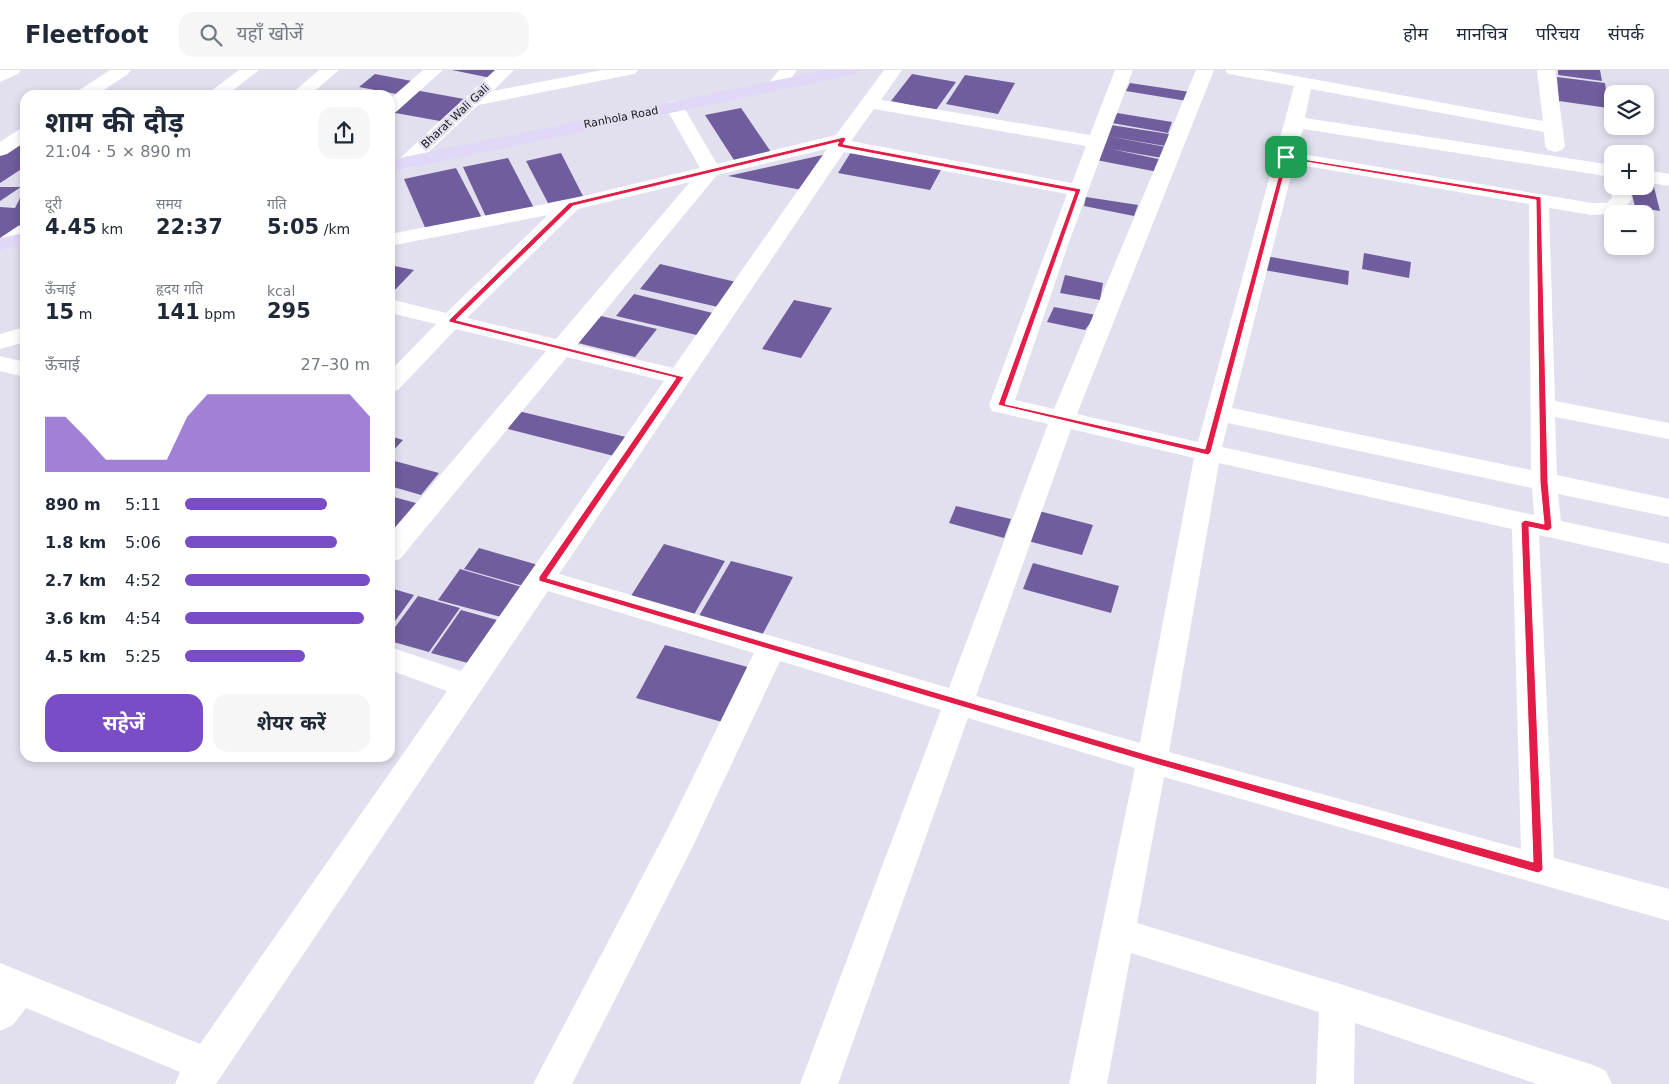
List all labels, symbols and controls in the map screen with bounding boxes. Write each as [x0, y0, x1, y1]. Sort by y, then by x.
search box [179, 12, 529, 57]
text: Fleetfoot [25, 21, 149, 49]
icon: search [197, 21, 225, 49]
text: यहाँ खोजें [237, 22, 303, 44]
text: होम [1403, 23, 1428, 44]
text: मानचित्र [1456, 23, 1508, 44]
text: परिचय [1536, 23, 1580, 44]
text: संपर्क [1608, 23, 1644, 44]
street label: Bharat Wali Gali [419, 82, 492, 151]
map controls [1604, 85, 1654, 255]
button: layers [1604, 85, 1654, 135]
street label: Ranhola Road [583, 104, 659, 131]
text: शाम की दौड़ [45, 106, 184, 139]
button: share [318, 107, 370, 159]
pin [1265, 136, 1307, 178]
text: 21:04 · 5 × 890 m [45, 142, 191, 161]
icon: arrive [1272, 143, 1300, 171]
button: + [1604, 145, 1654, 195]
text: दूरी [45, 196, 62, 212]
text: समय [156, 196, 182, 212]
text: गति [267, 196, 287, 212]
button: − [1604, 205, 1654, 255]
text: 4.45 [45, 215, 97, 239]
text: 22:37 [156, 215, 223, 239]
text: 5:05 [267, 215, 319, 239]
text: km [97, 221, 123, 237]
text: /km [319, 221, 350, 237]
text: ऊँचाई [45, 281, 75, 297]
text: हृदय गति [156, 281, 203, 297]
text: kcal [267, 283, 295, 299]
text: 295 [267, 299, 311, 323]
text: 15 [45, 300, 74, 324]
text: 141 [156, 300, 200, 324]
text: m [74, 306, 92, 322]
text: bpm [200, 306, 236, 322]
text: ऊँचाई [45, 355, 80, 374]
text: 27–30 m [301, 355, 370, 374]
text: 890 m [45, 495, 101, 514]
text: 5:11 [125, 495, 161, 514]
text: 1.8 km [45, 533, 106, 552]
text: 5:06 [125, 533, 161, 552]
text: 2.7 km [45, 571, 106, 590]
text: 4:52 [125, 571, 161, 590]
text: 3.6 km [45, 609, 106, 628]
text: 4:54 [125, 609, 161, 628]
text: 4.5 km [45, 647, 106, 666]
text: 5:25 [125, 647, 161, 666]
button: सहेजें [45, 694, 203, 752]
button: शेयर करें [213, 694, 370, 752]

